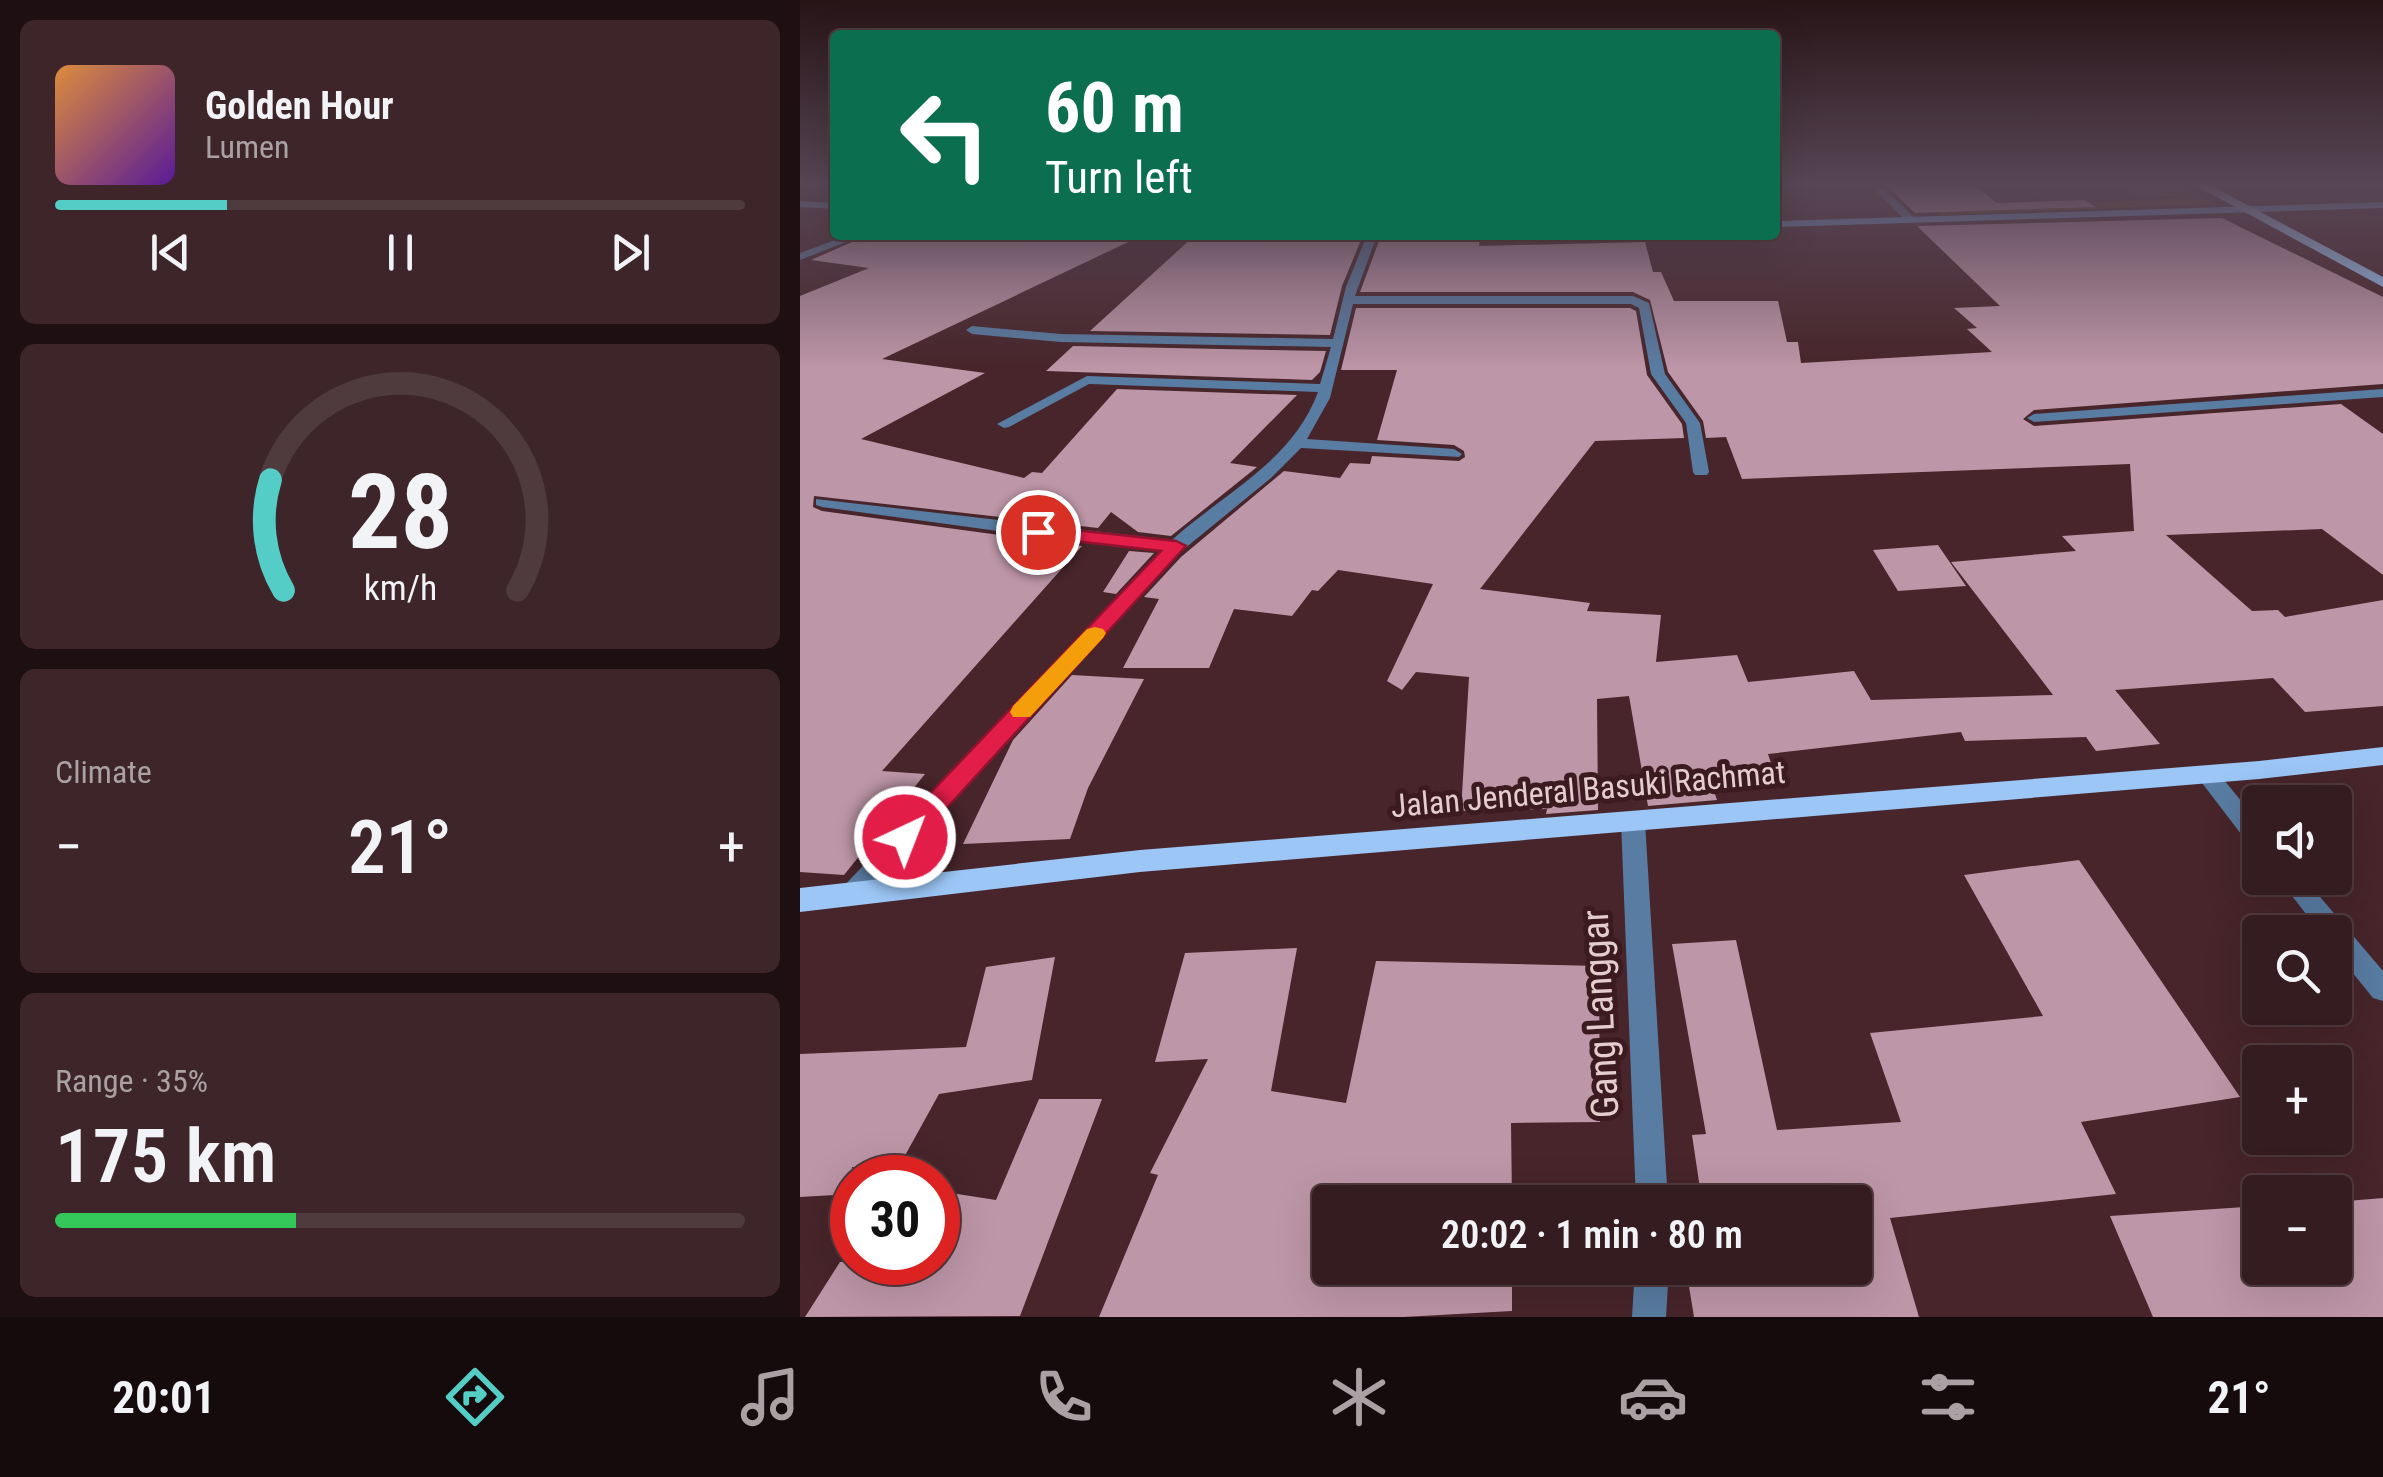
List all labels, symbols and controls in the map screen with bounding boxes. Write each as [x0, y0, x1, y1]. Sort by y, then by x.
text: 60 m [1045, 67, 1184, 149]
icon: left [880, 70, 1010, 200]
text: Golden Hour [205, 84, 394, 128]
text: Lumen [205, 128, 290, 166]
text: Turn left [1045, 151, 1193, 204]
icon: previous [143, 225, 198, 280]
icon: pause [373, 225, 428, 280]
icon: next [603, 225, 658, 280]
text: 28 [347, 452, 453, 573]
pin [996, 490, 1081, 575]
icon: arrive [1011, 505, 1066, 560]
text: km/h [363, 567, 437, 609]
text: Climate [55, 753, 152, 791]
street label: Jalan Jenderal Basuki Rachmat [1389, 753, 1787, 825]
position arrow [853, 785, 957, 889]
map controls [2242, 785, 2352, 1285]
button: sound [2242, 785, 2352, 895]
text: 21° [348, 803, 452, 891]
text: − [55, 815, 83, 879]
text: + [718, 815, 745, 879]
street label: Gang Langgar [1573, 909, 1627, 1119]
button: search [2242, 915, 2352, 1025]
button: + [2242, 1045, 2352, 1155]
text: Range · 35% [55, 1062, 208, 1100]
text: 175 km [55, 1112, 277, 1200]
speed limit sign: 30 [830, 1155, 960, 1285]
button: − [2242, 1175, 2352, 1285]
text: 20:02 · 1 min · 80 m [1441, 1213, 1743, 1257]
icon: directions [440, 1362, 510, 1432]
icon: music [735, 1362, 805, 1432]
icon: phone [1029, 1362, 1099, 1432]
icon: climate [1324, 1362, 1394, 1432]
icon: car [1618, 1362, 1688, 1432]
icon: filters [1913, 1362, 1983, 1432]
text: 20:01 [112, 1371, 216, 1424]
text: 21° [2208, 1371, 2271, 1424]

